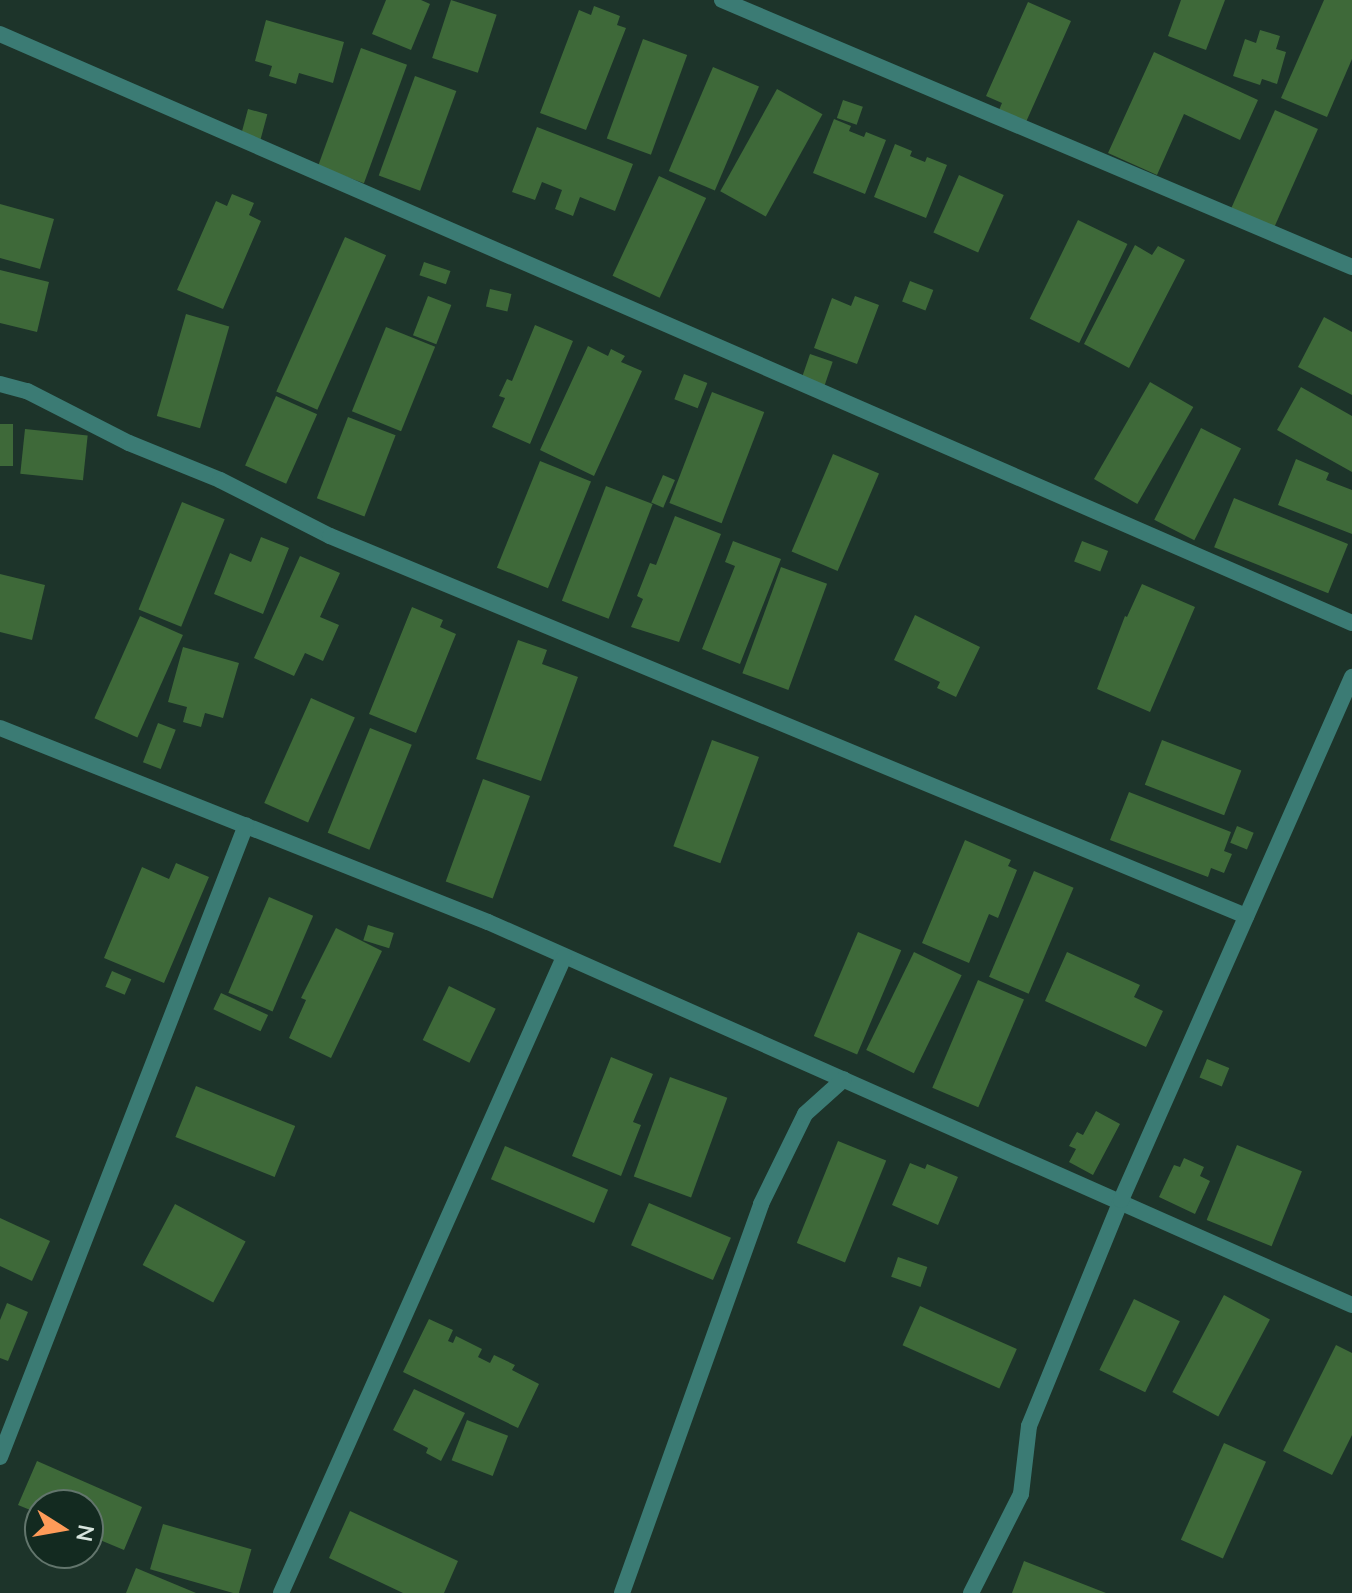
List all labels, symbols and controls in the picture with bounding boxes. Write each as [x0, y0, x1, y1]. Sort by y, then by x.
north arrow [24, 1489, 104, 1569]
text: N [70, 1522, 101, 1544]

